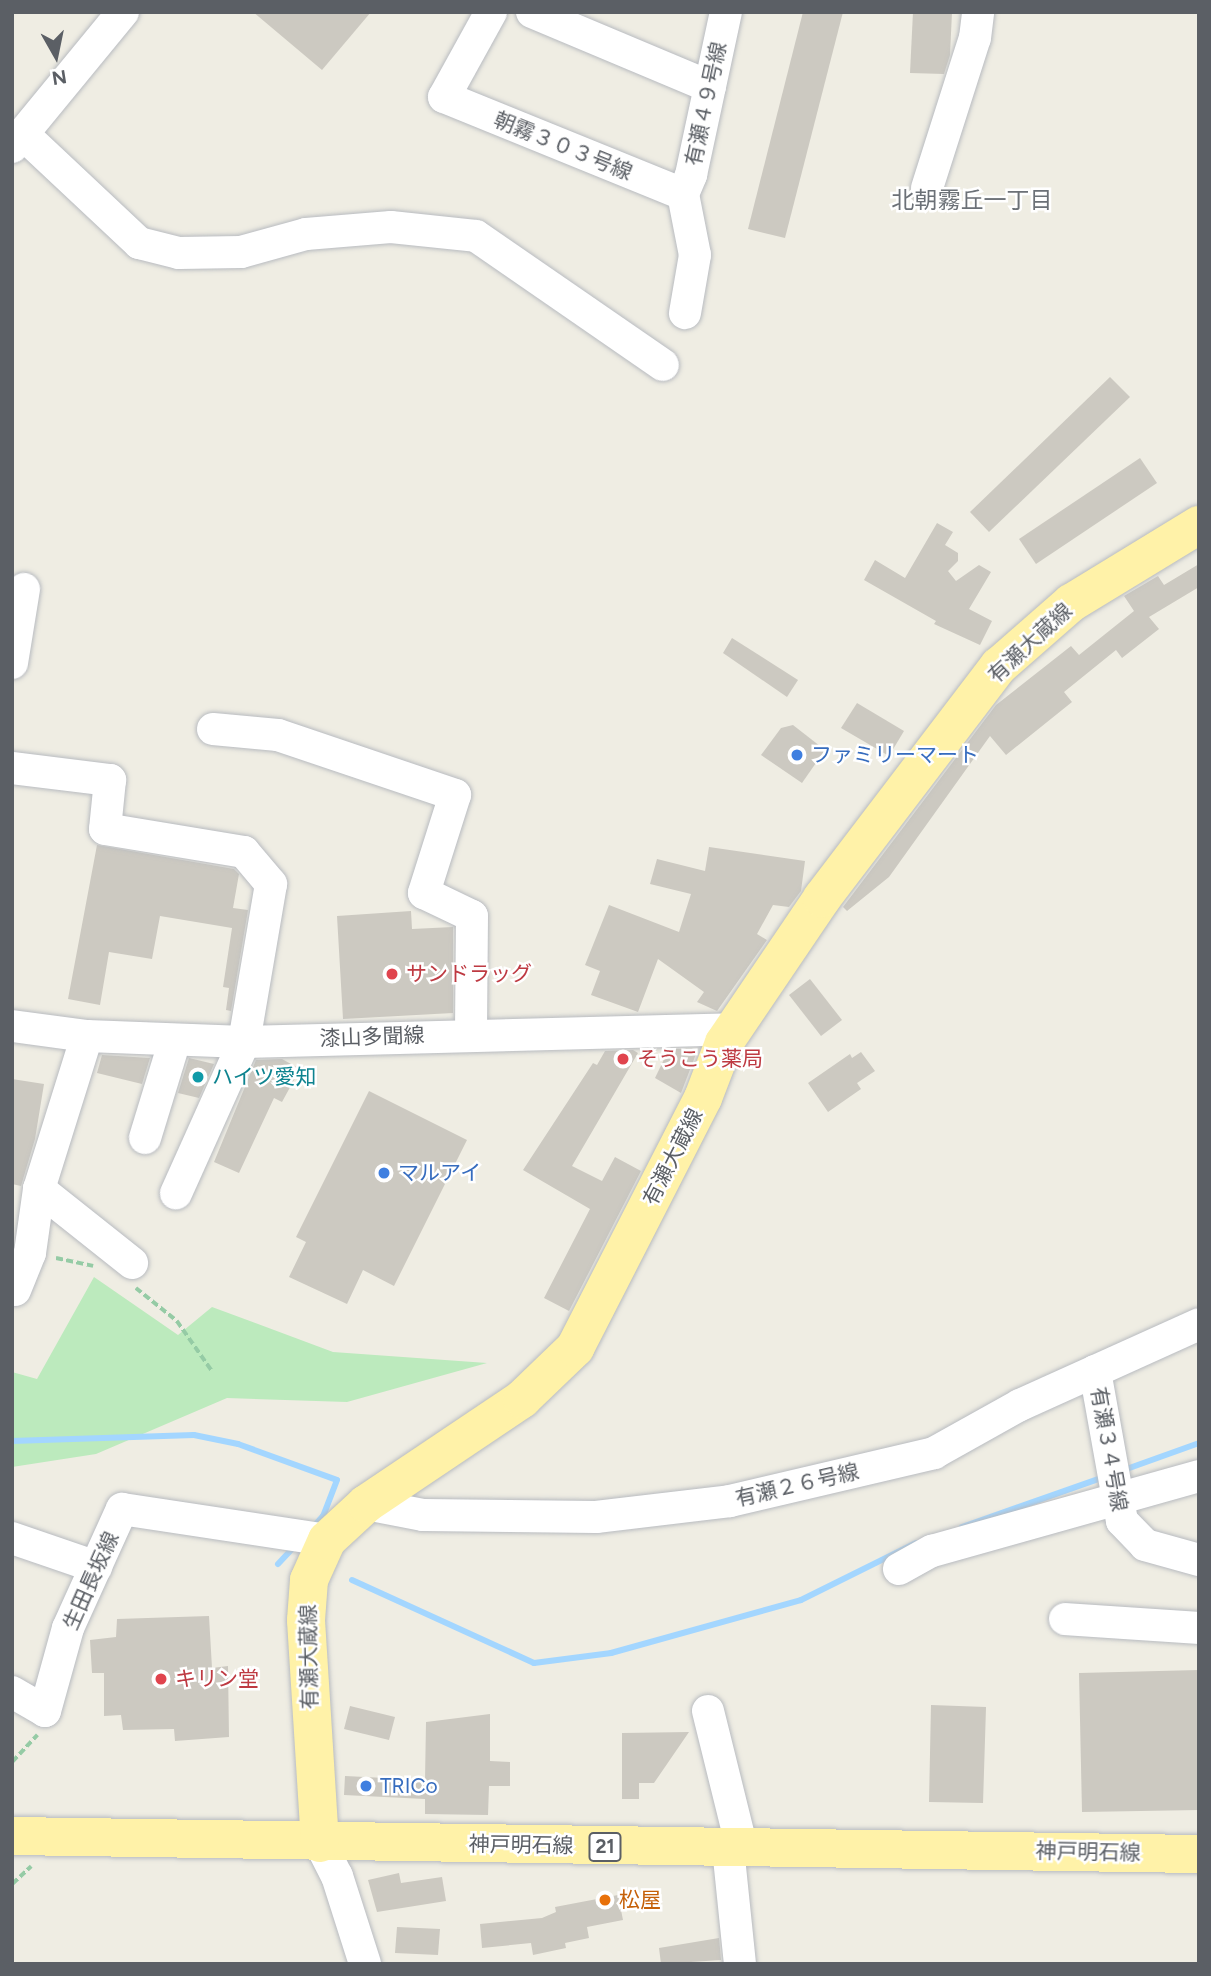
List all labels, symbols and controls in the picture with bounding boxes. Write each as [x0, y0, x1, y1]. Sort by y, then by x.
north arrow [21, 21, 91, 91]
street label: 有瀬４９号線 [681, 40, 731, 168]
text: N [50, 65, 68, 90]
street label: 朝霧３０３号線 [490, 107, 636, 185]
district label: 北朝霧丘一丁目 [892, 186, 1052, 214]
street label: 有瀬大蔵線 [983, 598, 1077, 688]
place label: ファミリーマート [811, 742, 979, 768]
marker: ファミリーマート [789, 747, 805, 763]
place label: サンドラッグ [406, 961, 532, 987]
marker: サンドラッグ [384, 966, 400, 982]
street label: 漆山多聞線 [319, 1023, 425, 1051]
place label: そうこう薬局 [637, 1046, 763, 1072]
marker: そうこう薬局 [615, 1051, 631, 1067]
place label: ハイツ愛知 [212, 1064, 317, 1090]
marker: ハイツ愛知 [190, 1069, 206, 1085]
street label: 有瀬大蔵線 [638, 1105, 708, 1209]
place label: マルアイ [398, 1160, 482, 1186]
marker: マルアイ [376, 1165, 392, 1181]
street label: 有瀬３４号線 [1086, 1385, 1132, 1513]
street label: 有瀬２６号線 [733, 1459, 861, 1511]
street label: 生田長坂線 [58, 1528, 124, 1634]
street label: 有瀬大蔵線 [295, 1604, 323, 1710]
place label: キリン堂 [175, 1666, 259, 1692]
marker: キリン堂 [153, 1671, 169, 1687]
place label: TRICo [380, 1773, 438, 1799]
marker: TRICo [358, 1778, 374, 1794]
street label: 神戸明石線 [468, 1831, 574, 1859]
road number: 21 [588, 1831, 622, 1862]
street label: 神戸明石線 [1035, 1838, 1141, 1866]
place label: 松屋 [619, 1887, 661, 1913]
marker: 松屋 [597, 1892, 613, 1908]

